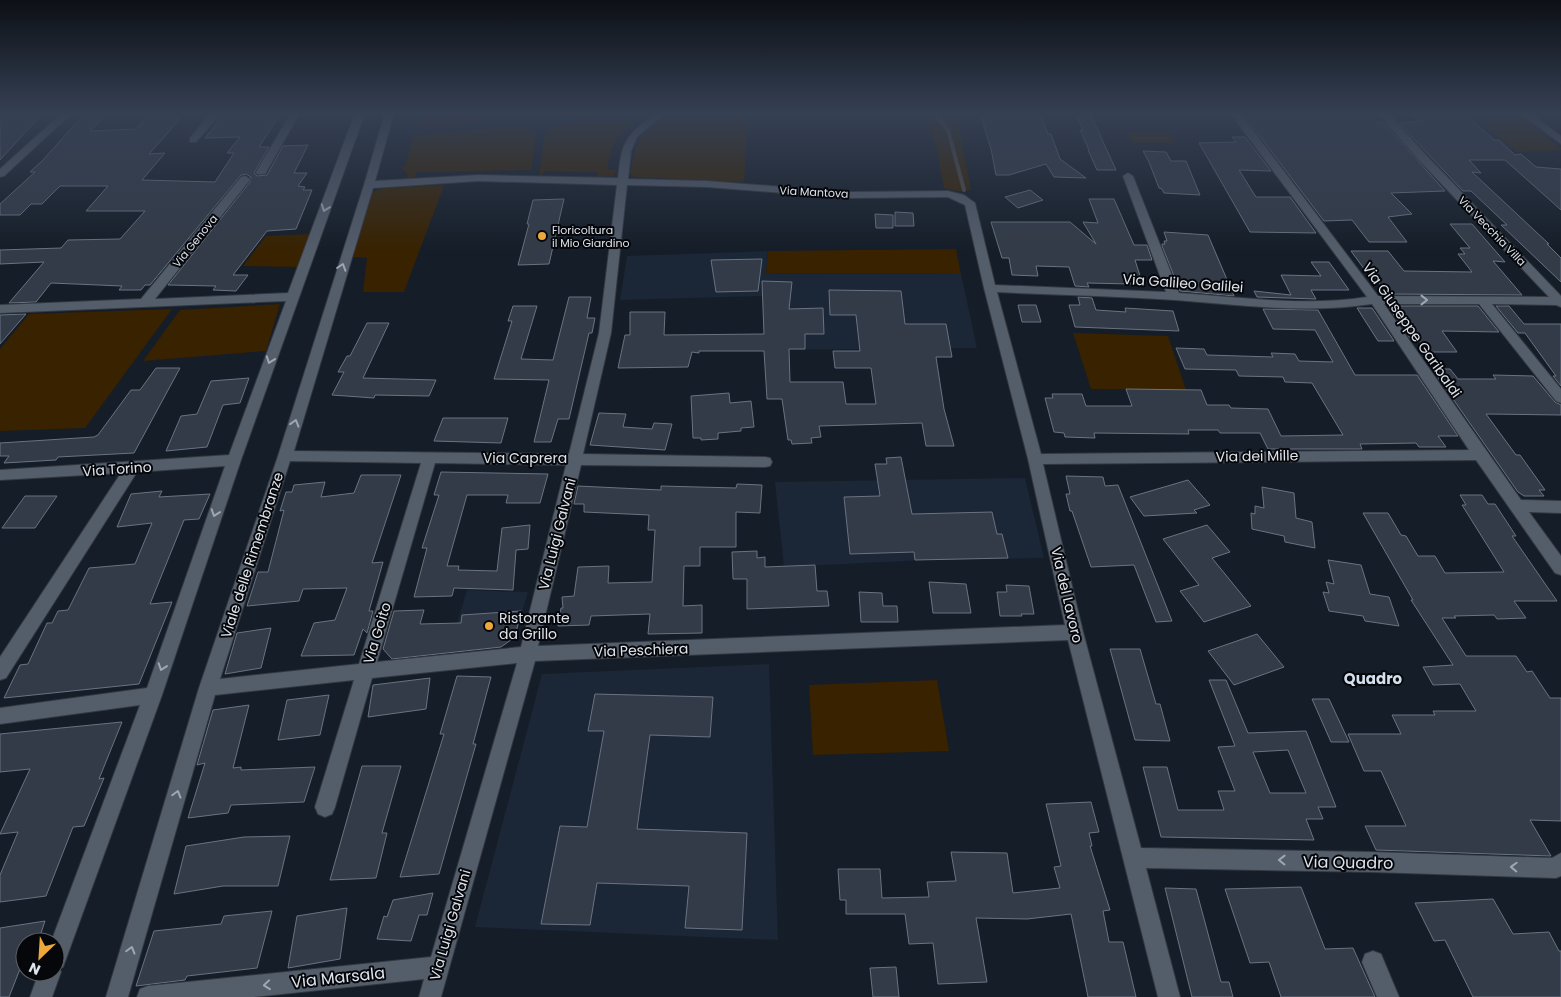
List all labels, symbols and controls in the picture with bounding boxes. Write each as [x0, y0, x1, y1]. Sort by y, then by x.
street label: Via Mantova [779, 182, 849, 202]
street label: Via Vecchia Villa [1455, 193, 1529, 269]
one-way arrow [321, 203, 331, 212]
street label: Via Genova [169, 211, 221, 271]
place label: Floricoltura il Mio Giardino [552, 222, 630, 251]
marker: Floricoltura il Mio Giardino [536, 230, 548, 242]
street label: Via Giuseppe Garibaldi [1358, 258, 1466, 402]
one-way arrow [336, 264, 346, 272]
street label: Via Galileo Galilei [1122, 269, 1244, 297]
one-way arrow [1420, 295, 1428, 305]
one-way arrow [266, 356, 276, 364]
one-way arrow [289, 419, 299, 427]
street label: Via dei Mille [1216, 445, 1299, 467]
street label: Via Caprera [483, 448, 567, 468]
street label: Via Torino [82, 457, 152, 481]
street label: Viale delle Rimembranze [216, 469, 288, 641]
street label: Via Luigi Galvani [533, 476, 581, 592]
one-way arrow [211, 509, 221, 517]
street label: Via del Lavoro [1046, 545, 1088, 645]
street label: Via Goito [358, 600, 396, 666]
place label: Ristorante da Grillo [499, 608, 570, 644]
marker: Ristorante da Grillo [483, 620, 495, 632]
street label: Via Peschiera [593, 638, 689, 662]
one-way arrow [158, 662, 168, 671]
district label: Quadro [1344, 668, 1403, 689]
one-way arrow [171, 791, 181, 799]
street label: Via Quadro [1303, 850, 1393, 875]
one-way arrow [1278, 855, 1286, 865]
one-way arrow [1510, 862, 1518, 872]
street label: Via Luigi Galvani [425, 867, 475, 983]
north arrow [15, 932, 65, 982]
one-way arrow [125, 947, 135, 955]
text: N [26, 957, 44, 980]
street label: Via Marsala [290, 961, 386, 994]
one-way arrow [263, 979, 271, 990]

